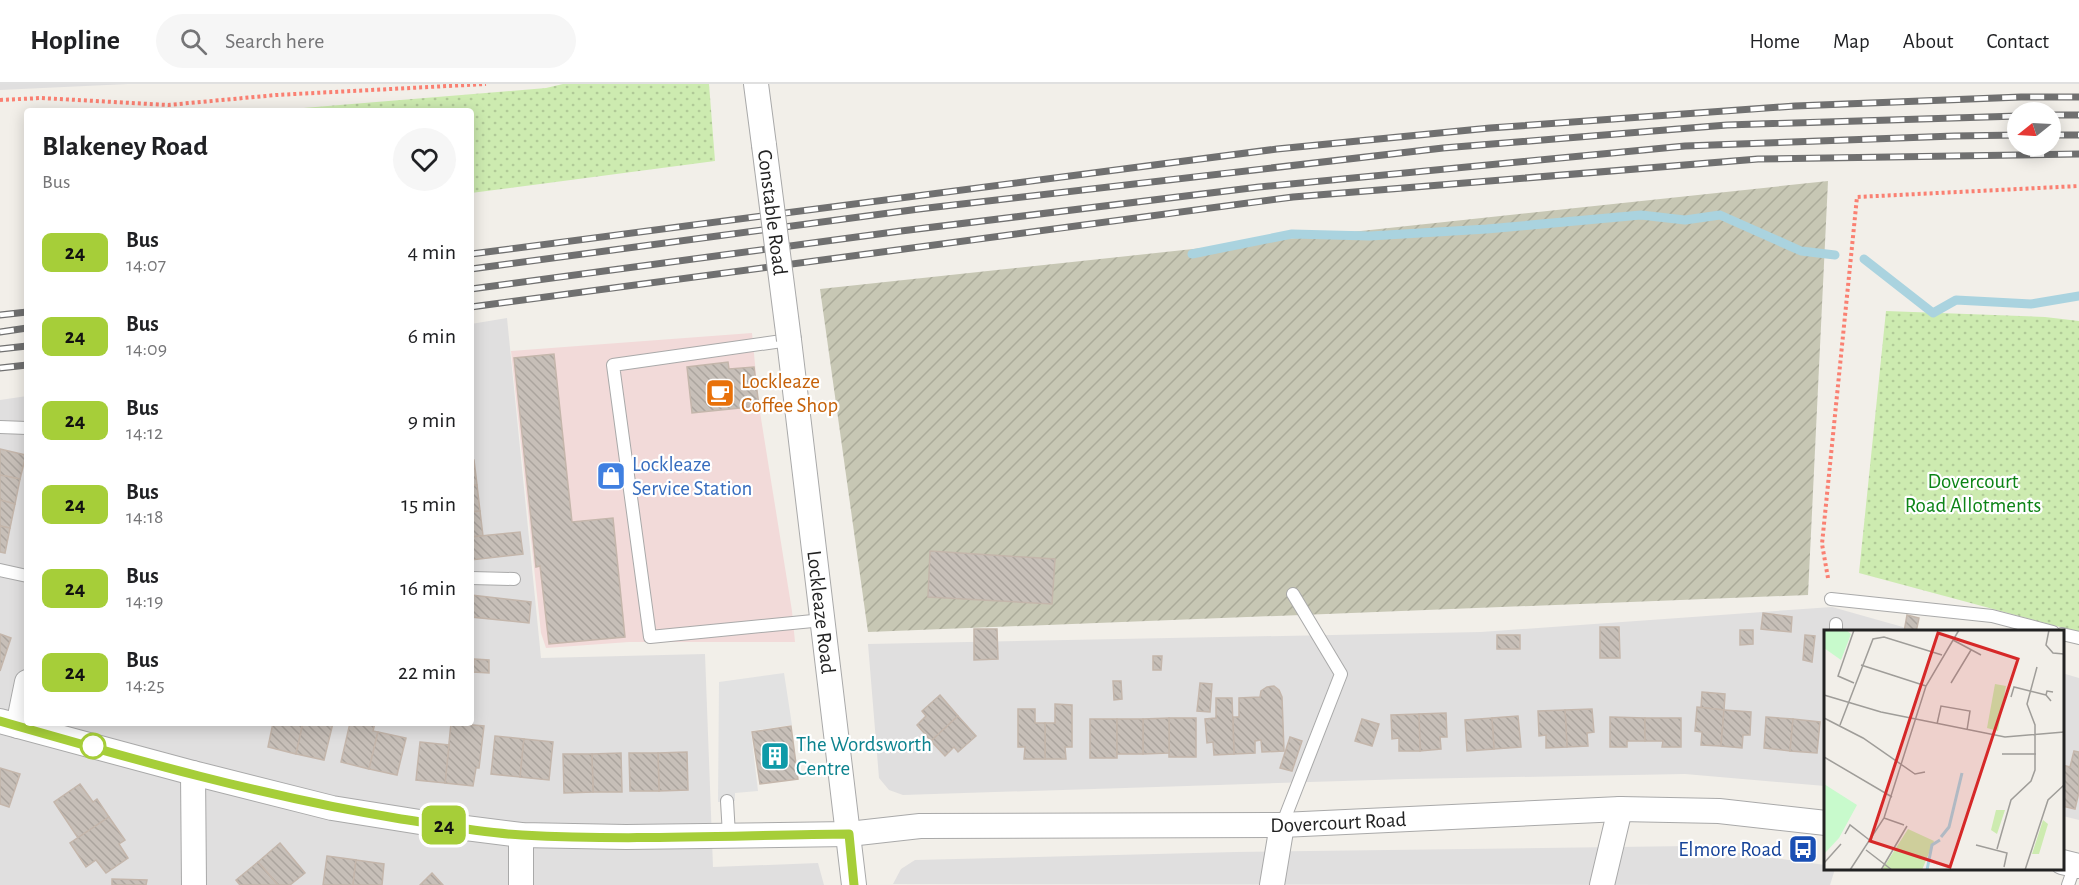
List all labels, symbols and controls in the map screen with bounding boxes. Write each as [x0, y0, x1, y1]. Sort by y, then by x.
search box [156, 14, 576, 68]
icon: search [177, 25, 210, 58]
text: Hopline [30, 27, 120, 55]
text: Search here [225, 30, 324, 52]
text: Home [1749, 31, 1800, 52]
text: Map [1833, 31, 1870, 52]
text: About [1903, 31, 1953, 52]
text: Contact [1986, 31, 2049, 52]
north arrow [2007, 102, 2061, 156]
map controls [2007, 102, 2061, 156]
button: heart [393, 128, 456, 191]
text: Blakeney Road [42, 133, 208, 161]
street label: Constable Road [754, 148, 791, 277]
text: Bus [42, 172, 70, 192]
text: Bus [126, 229, 159, 251]
text: 4 min [408, 241, 456, 263]
text: 24 [65, 242, 85, 263]
text: 14:07 [126, 255, 166, 275]
text: Bus [126, 313, 159, 335]
text: 6 min [408, 325, 456, 347]
text: 24 [65, 326, 85, 347]
text: 14:09 [126, 339, 167, 359]
place label: Lockleaze Coffee Shop [741, 371, 838, 416]
cafe icon: Lockleaze Coffee Shop [704, 377, 736, 409]
text: Bus [126, 397, 159, 419]
text: 9 min [408, 409, 456, 431]
text: 24 [65, 410, 85, 431]
text: 14:12 [126, 423, 163, 443]
place label: Lockleaze Service Station [632, 454, 752, 499]
shop icon: Lockleaze Service Station [595, 460, 627, 492]
park label: Dovercourt Road Allotments [1905, 471, 2041, 516]
text: Bus [126, 481, 159, 503]
text: 15 min [401, 493, 456, 515]
text: 24 [65, 494, 85, 515]
text: 14:18 [126, 507, 163, 527]
street label: Lockleaze Road [804, 549, 839, 675]
text: Bus [126, 565, 159, 587]
text: 16 min [400, 577, 456, 599]
text: 24 [65, 578, 85, 599]
text: 14:19 [126, 591, 163, 611]
inset map [1824, 630, 2064, 870]
text: Bus [126, 649, 159, 671]
text: 22 min [398, 661, 456, 683]
text: 24 [65, 662, 85, 683]
text: 14:25 [126, 675, 165, 695]
unlabelled marker [80, 733, 106, 759]
place label: The Wordsworth Centre [796, 734, 932, 779]
building icon: The Wordsworth Centre [759, 740, 791, 772]
line badge: 24 [417, 806, 471, 844]
street label: Dovercourt Road [1270, 809, 1407, 836]
text: 24 [434, 815, 454, 836]
bus stop icon: Elmore Road [1787, 833, 1819, 865]
place label: Elmore Road [1678, 839, 1782, 860]

